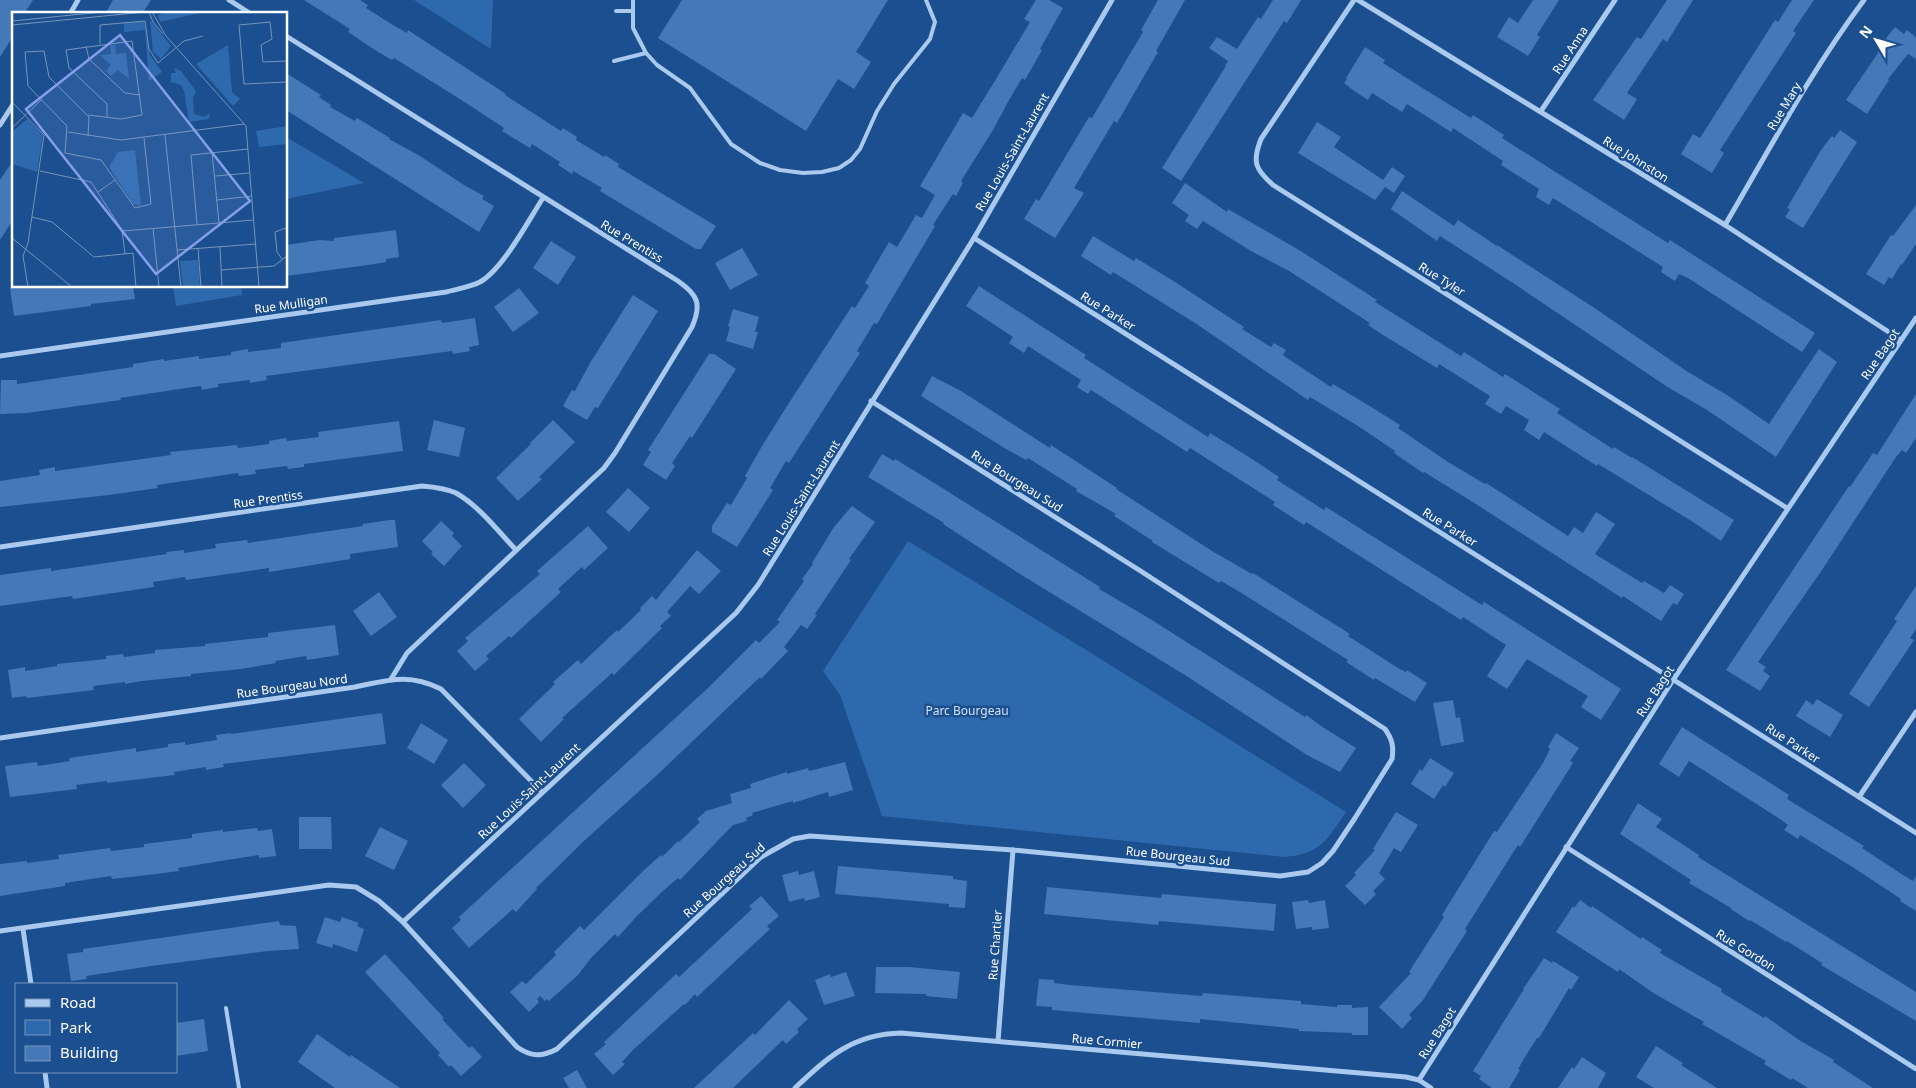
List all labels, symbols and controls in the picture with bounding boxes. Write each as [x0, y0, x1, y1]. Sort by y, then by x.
inset map [12, 12, 288, 288]
north arrow [1851, 15, 1901, 65]
text: N [1854, 21, 1876, 42]
street label: Rue Anna [1548, 23, 1592, 77]
street label: Rue Mary [1763, 78, 1806, 133]
street label: Rue Louis-Saint-Laurent [971, 89, 1053, 214]
street label: Rue Johnston [1600, 132, 1672, 186]
street label: Rue Prentiss [598, 216, 667, 266]
street label: Rue Tyler [1415, 258, 1469, 300]
street label: Rue Parker [1077, 287, 1139, 335]
street label: Rue Mulligan [253, 290, 329, 318]
street label: Rue Bagot [1857, 325, 1904, 383]
street label: Rue Louis-Saint-Laurent [758, 436, 844, 559]
street label: Rue Bourgeau Sud [968, 446, 1066, 516]
street label: Rue Prentiss [232, 486, 304, 512]
street label: Rue Parker [1419, 503, 1481, 551]
street label: Rue Bagot [1632, 661, 1678, 720]
street label: Rue Bourgeau Nord [235, 670, 349, 702]
park label: Parc Bourgeau [925, 702, 1009, 719]
street label: Rue Parker [1762, 719, 1824, 767]
street label: Rue Louis-Saint-Laurent [474, 739, 584, 843]
street label: Rue Bourgeau Sud [679, 839, 769, 921]
street label: Rue Bourgeau Sud [1125, 842, 1231, 870]
street label: Rue Chartier [984, 909, 1006, 981]
street label: Rue Gordon [1713, 925, 1779, 975]
legend [15, 983, 178, 1073]
text: Road [60, 992, 96, 1012]
street label: Rue Bagot [1414, 1003, 1460, 1062]
text: Park [60, 1017, 92, 1037]
street label: Rue Cormier [1071, 1029, 1143, 1053]
text: Building [60, 1042, 118, 1062]

